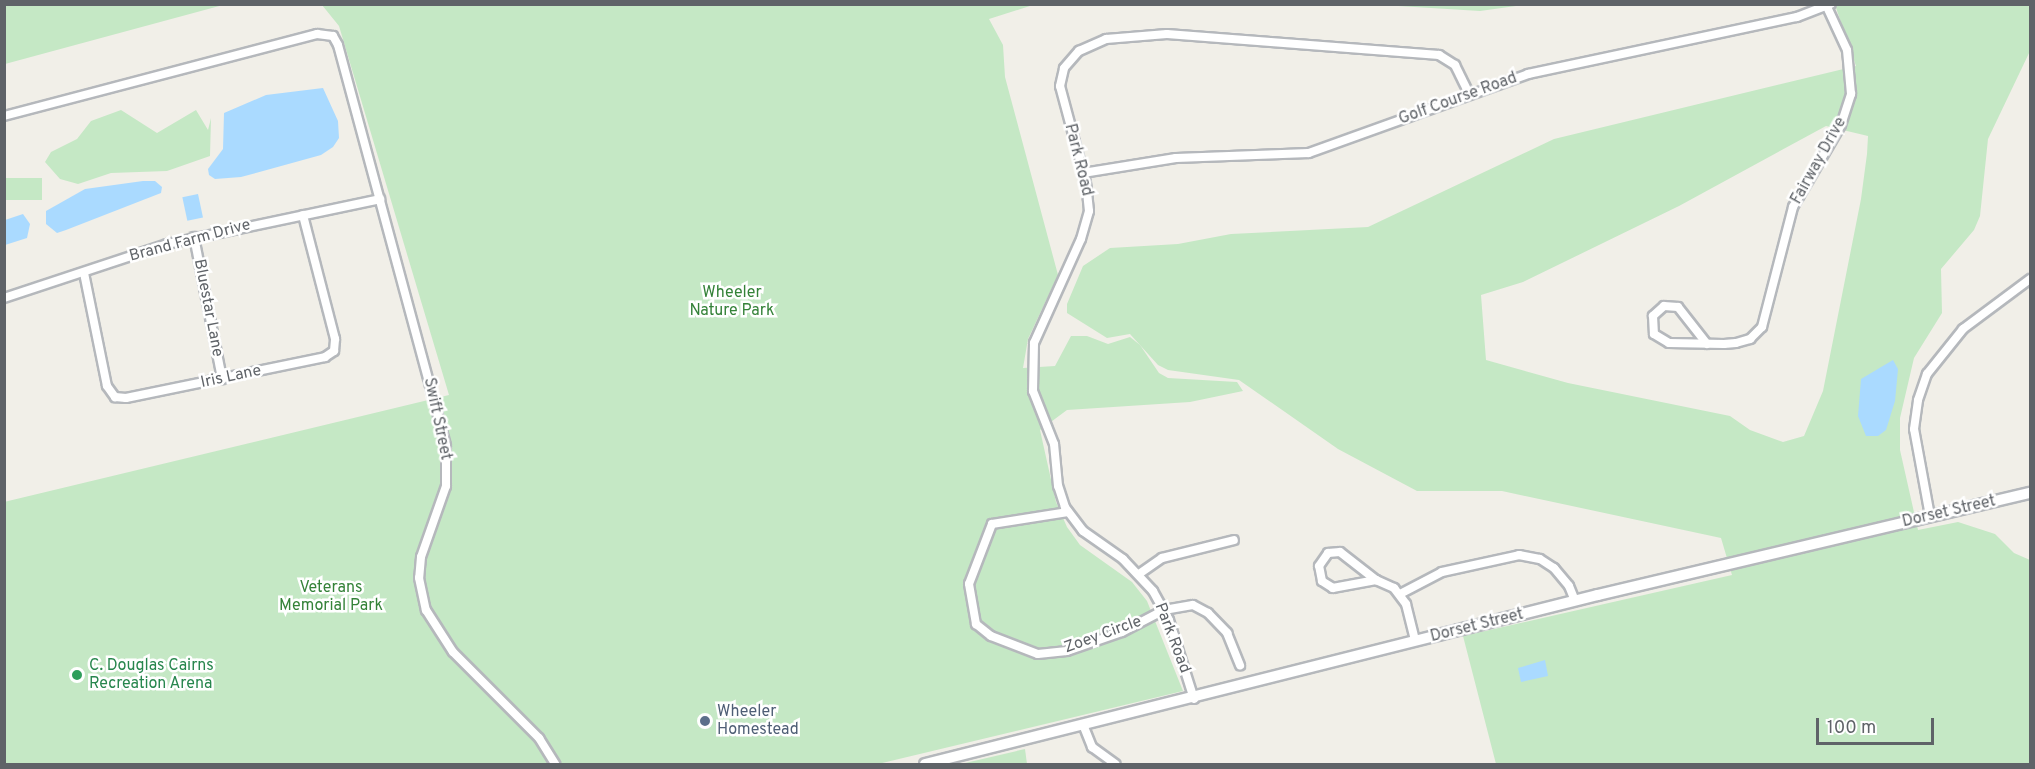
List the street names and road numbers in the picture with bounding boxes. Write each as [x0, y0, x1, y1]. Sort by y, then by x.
street label: Golf Course Road [1396, 69, 1520, 129]
street label: Fairway Drive [1787, 114, 1851, 208]
street label: Park Road [1060, 122, 1096, 198]
street label: Brand Farm Drive [127, 216, 253, 266]
street label: Bluestar Lane [189, 257, 227, 359]
street label: Iris Lane [199, 361, 263, 393]
street label: Swift Street [419, 376, 455, 462]
street label: Dorset Street [1900, 492, 1998, 532]
street label: Park Road [1150, 600, 1194, 676]
street label: Dorset Street [1428, 605, 1526, 647]
street label: Zoey Circle [1062, 612, 1144, 658]

